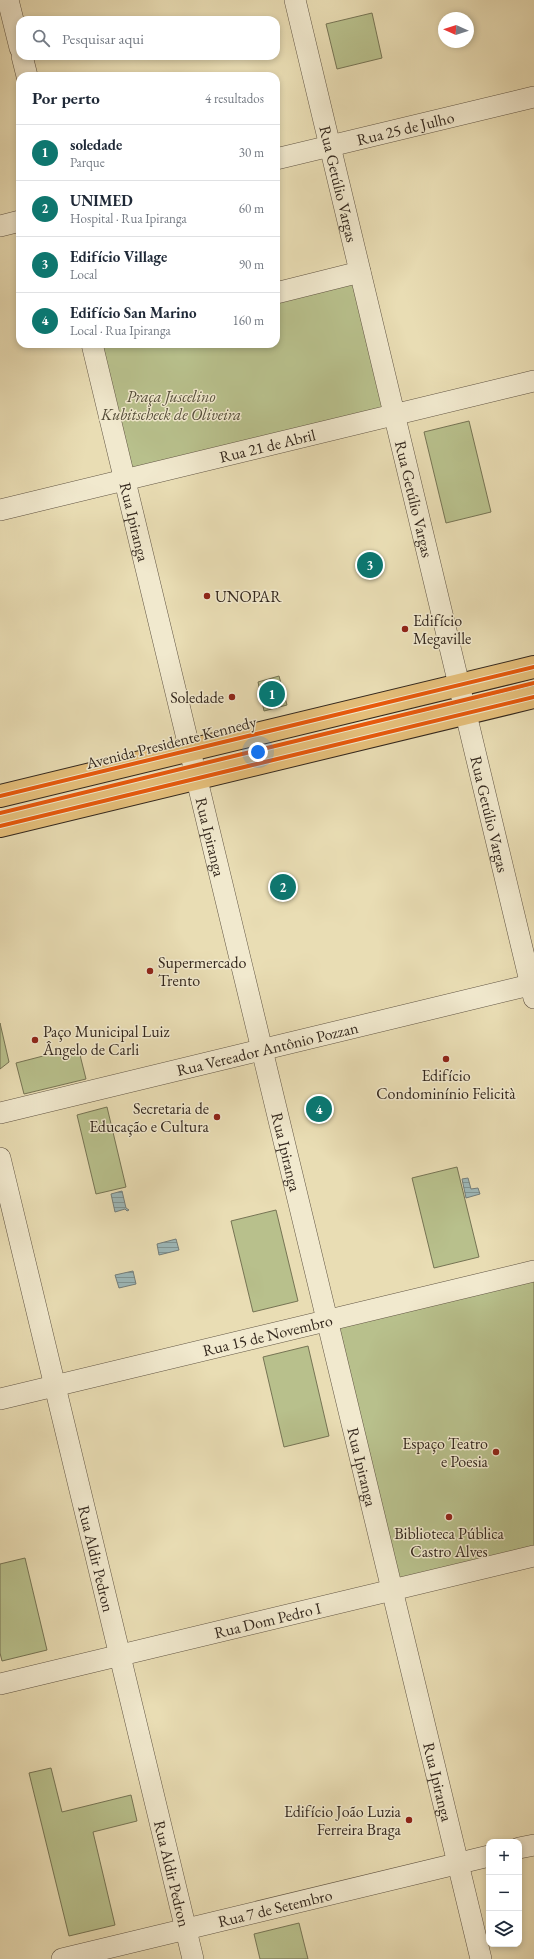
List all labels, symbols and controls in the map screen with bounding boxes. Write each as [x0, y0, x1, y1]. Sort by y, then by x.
north arrow [438, 12, 474, 48]
search box [16, 16, 280, 60]
icon: search [30, 27, 52, 49]
text: Pesquisar aqui [62, 29, 144, 48]
text: Por perto [32, 87, 100, 109]
text: 4 resultados [205, 90, 264, 107]
street label: Rua 25 de Julho [355, 107, 456, 150]
street label: Rua Getúlio Vargas [314, 124, 363, 244]
text: soledade [70, 135, 122, 154]
text: 1 [42, 144, 48, 161]
text: 30 m [239, 144, 264, 161]
text: Parque [70, 154, 105, 171]
text: UNIMED [70, 191, 133, 210]
text: 2 [42, 200, 48, 217]
text: 60 m [239, 200, 264, 217]
text: Hospital · Rua Ipiranga [70, 210, 187, 227]
text: Edifício Village [70, 247, 167, 266]
text: 3 [42, 256, 48, 273]
text: 90 m [239, 256, 264, 273]
text: Local [70, 266, 97, 283]
text: Edifício San Marino [70, 303, 197, 322]
text: 4 [42, 312, 48, 329]
text: 160 m [233, 312, 264, 329]
text: Local · Rua Ipiranga [70, 322, 171, 339]
park label: Praça Juscelino Kubitscheck de Oliveira [100, 386, 241, 425]
street label: Rua 21 de Abril [217, 424, 318, 468]
street label: Rua Getúlio Vargas [390, 439, 438, 559]
street label: Rua Ipiranga [115, 480, 154, 564]
pin: 3 [357, 550, 383, 580]
place label: UNOPAR [215, 586, 282, 607]
marker: UNOPAR [202, 591, 212, 601]
place label: Edifício Megaville [413, 610, 471, 649]
marker: Edifício Megaville [400, 624, 410, 634]
pin: 1 [259, 679, 285, 709]
place label: Soledade [170, 687, 224, 708]
marker: Soledade [227, 692, 237, 702]
street label: Avenida Presidente Kennedy [83, 711, 259, 774]
your location [248, 742, 268, 762]
street label: Rua Getúlio Vargas [465, 754, 514, 874]
street label: Rua Ipiranga [191, 795, 230, 879]
pin: 2 [270, 872, 296, 902]
place label: Supermercado Trento [158, 952, 247, 991]
marker: Supermercado Trento [145, 966, 155, 976]
street label: Rua Vereador Antônio Pozzan [175, 1017, 361, 1081]
place label: Paço Municipal Luiz Ângelo de Carli [42, 1021, 170, 1060]
marker: Paço Municipal Luiz Ângelo de Carli [30, 1035, 40, 1045]
marker: Edifício Condominínio Felicità [441, 1054, 451, 1064]
place label: Edifício Condominínio Felicità [376, 1065, 516, 1104]
pin: 4 [306, 1094, 332, 1124]
place label: Secretaria de Educação e Cultura [89, 1098, 210, 1137]
street label: Rua Ipiranga [266, 1110, 306, 1194]
marker: Secretaria de Educação e Cultura [212, 1112, 222, 1122]
street label: Rua 15 de Novembro [201, 1310, 335, 1361]
street label: Rua Ipiranga [342, 1425, 382, 1509]
place label: Espaço Teatro e Poesia [402, 1433, 489, 1472]
marker: Espaço Teatro e Poesia [491, 1447, 501, 1457]
street label: Rua Aldir Pedron [73, 1503, 119, 1615]
marker: Biblioteca Pública Castro Alves [444, 1512, 454, 1522]
place label: Biblioteca Pública Castro Alves [394, 1523, 504, 1562]
street label: Rua Dom Pedro I [212, 1597, 324, 1643]
street label: Rua Ipiranga [418, 1740, 458, 1824]
place label: Edifício João Luzia Ferreira Braga [284, 1801, 402, 1840]
marker: Edifício João Luzia Ferreira Braga [404, 1815, 414, 1825]
street label: Rua Aldir Pedron [149, 1818, 195, 1930]
map controls [486, 1839, 522, 1947]
button: + [486, 1839, 522, 1875]
button: − [486, 1875, 522, 1911]
street label: Rua 7 de Setembro [216, 1884, 334, 1932]
button: layers [486, 1911, 522, 1947]

